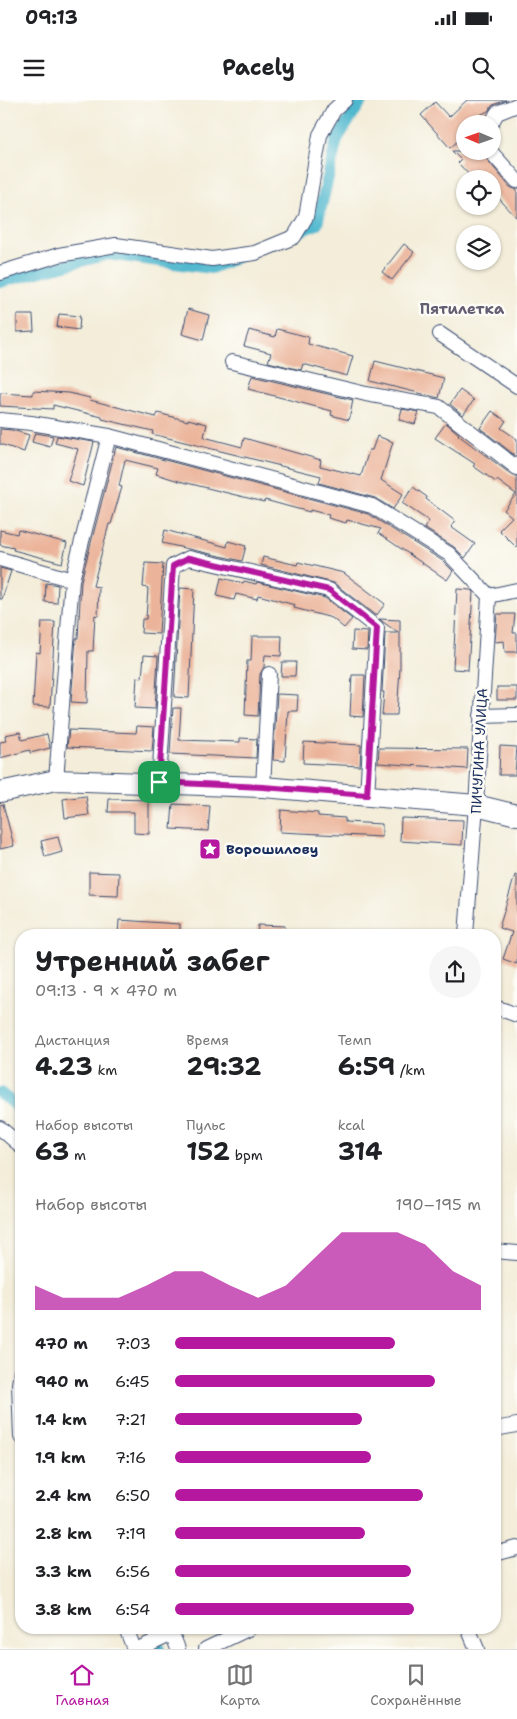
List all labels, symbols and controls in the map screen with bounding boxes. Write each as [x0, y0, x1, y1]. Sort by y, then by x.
text: 09:13 [25, 5, 78, 30]
text: Pacely [222, 53, 295, 82]
icon: menu [20, 54, 48, 82]
icon: search [469, 54, 497, 82]
north arrow [456, 115, 501, 160]
map controls [456, 115, 501, 270]
button: locate [456, 170, 501, 215]
button: layers [456, 225, 501, 270]
district label: Пятилетка [420, 299, 505, 319]
street label: ПИЧУГИНА УЛИЦА [467, 688, 491, 814]
pin [138, 761, 180, 803]
icon: arrive [145, 768, 173, 796]
place icon: Ворошилову [198, 837, 222, 861]
place label: Ворошилову [226, 840, 318, 858]
text: Утренний забег [35, 942, 270, 980]
button: share [429, 946, 481, 998]
text: 09:13 · 9 × 470 m [35, 980, 177, 1001]
text: Дистанция [35, 1031, 110, 1049]
text: Время [186, 1031, 229, 1049]
text: Темп [338, 1031, 372, 1049]
text: 4.23 [35, 1049, 93, 1083]
text: 29:32 [186, 1049, 261, 1083]
text: 6:59 [338, 1049, 395, 1083]
text: km [93, 1061, 117, 1079]
text: /km [395, 1061, 425, 1079]
text: Набор высоты [35, 1116, 133, 1134]
text: Пульс [186, 1116, 226, 1134]
text: kcal [338, 1116, 365, 1134]
text: 63 [35, 1134, 69, 1168]
text: 152 [186, 1134, 230, 1168]
text: 314 [338, 1134, 382, 1168]
text: m [69, 1146, 86, 1164]
text: bpm [230, 1146, 263, 1164]
text: Набор высоты [35, 1194, 147, 1215]
text: 190–195 m [396, 1194, 481, 1215]
text: 470 m [35, 1333, 88, 1354]
text: 7:03 [115, 1333, 151, 1354]
text: 940 m [35, 1371, 88, 1392]
text: 6:45 [115, 1371, 150, 1392]
text: 1.4 km [35, 1409, 87, 1430]
text: 7:21 [115, 1409, 146, 1430]
text: 1.9 km [35, 1447, 86, 1468]
text: 7:16 [115, 1447, 146, 1468]
text: 2.4 km [35, 1485, 91, 1506]
text: 6:50 [115, 1485, 151, 1506]
text: 2.8 km [35, 1523, 92, 1544]
text: 7:19 [115, 1523, 146, 1544]
text: 3.3 km [35, 1561, 92, 1582]
text: 6:56 [115, 1561, 150, 1582]
text: 3.8 km [35, 1599, 92, 1620]
text: 6:54 [115, 1599, 150, 1620]
tab: Главная [55, 1661, 109, 1709]
tab: Карта [220, 1661, 260, 1709]
tab: Сохранённые [370, 1661, 462, 1709]

